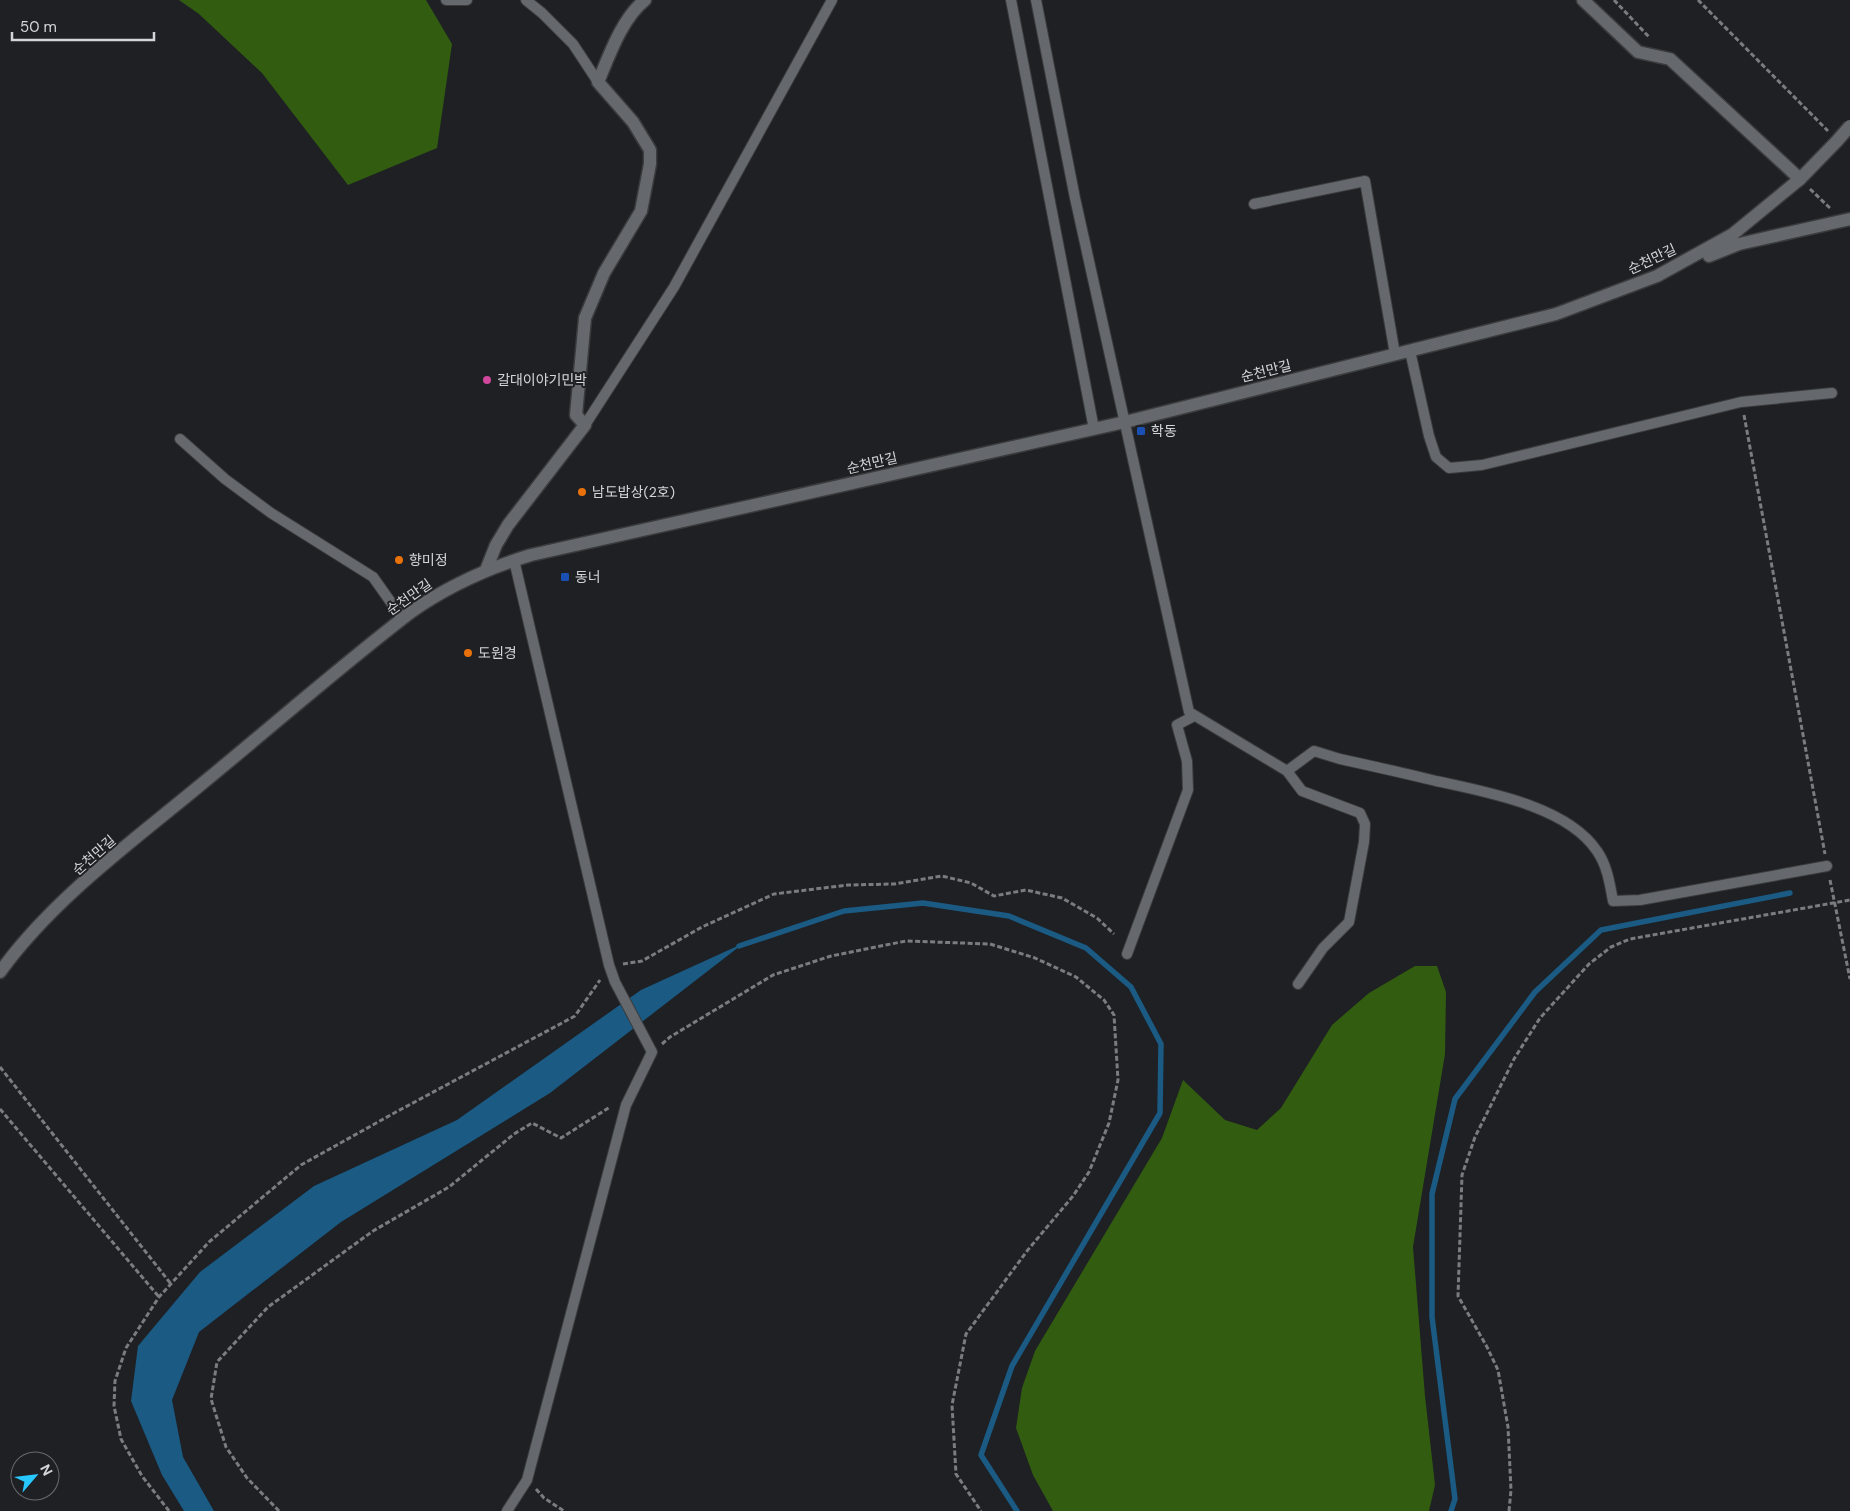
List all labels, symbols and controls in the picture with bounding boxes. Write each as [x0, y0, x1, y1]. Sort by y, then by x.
scale bar [12, 10, 155, 42]
text: 50 m [20, 17, 57, 37]
street label: 순천만길 [1625, 240, 1679, 278]
street label: 순천만길 [1239, 356, 1293, 386]
place label: 갈대이야기민박 [497, 371, 587, 389]
marker: 갈대이야기민박 [481, 374, 493, 386]
place label: 학동 [1151, 422, 1177, 440]
marker: 학동 [1135, 425, 1147, 437]
street label: 순천만길 [845, 448, 899, 478]
place label: 남도밥상(2호) [592, 483, 675, 501]
marker: 남도밥상(2호) [576, 486, 588, 498]
place label: 향미정 [409, 551, 448, 569]
marker: 향미정 [393, 554, 405, 566]
place label: 동너 [575, 568, 601, 586]
marker: 동너 [559, 571, 571, 583]
street label: 순천만길 [383, 575, 435, 619]
place label: 도원경 [478, 644, 517, 662]
marker: 도원경 [462, 647, 474, 659]
street label: 순천만길 [69, 831, 119, 879]
north arrow [10, 1451, 60, 1501]
text: N [36, 1461, 57, 1479]

